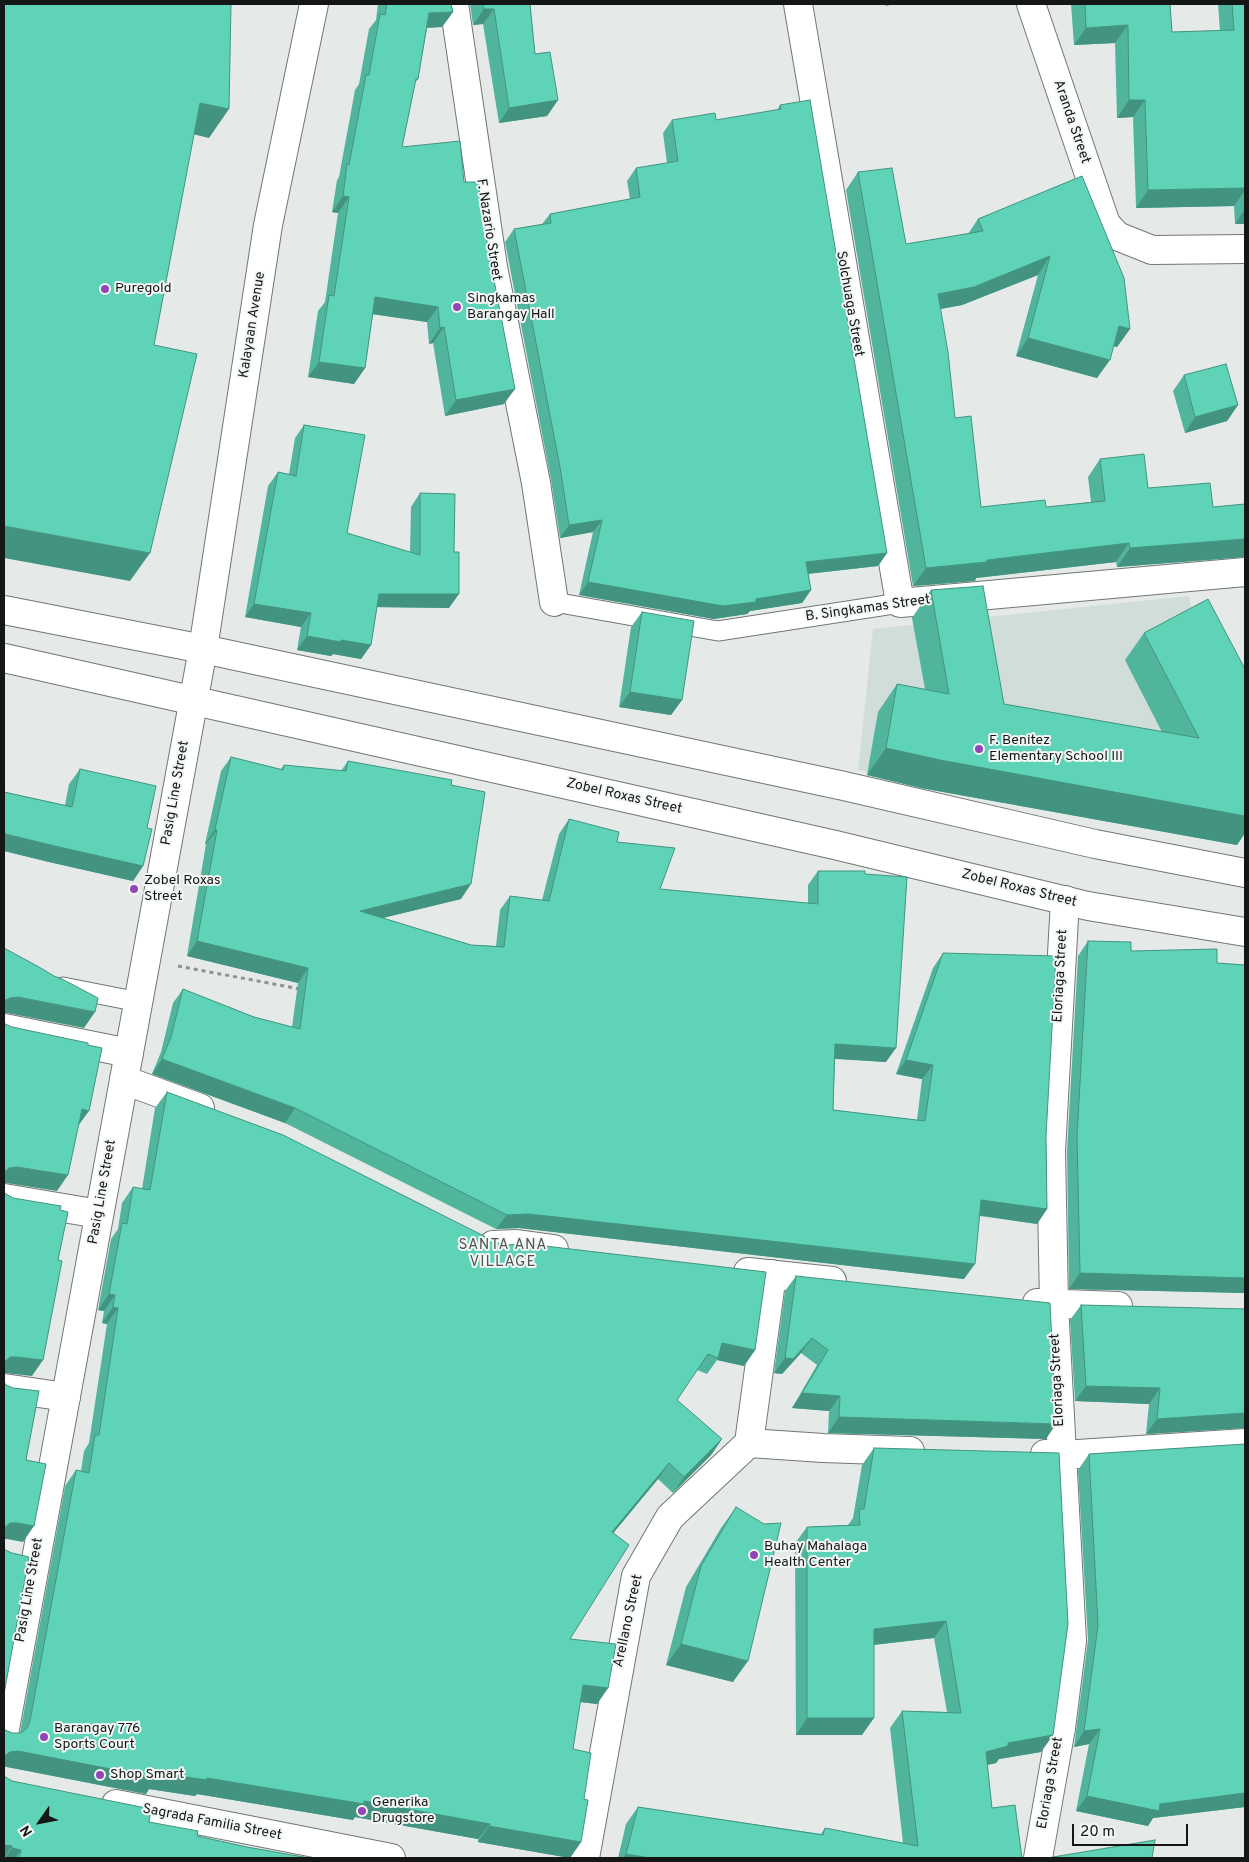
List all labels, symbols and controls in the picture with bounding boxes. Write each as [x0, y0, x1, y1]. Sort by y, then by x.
street label: Aranda Street [1049, 78, 1093, 166]
street label: F. Nazario Street [472, 178, 504, 282]
street label: Solchuaga Street [831, 250, 867, 358]
street label: Kalayaan Avenue [236, 271, 270, 379]
place label: Puregold [115, 281, 172, 297]
marker: Puregold [99, 283, 111, 295]
place label: Singkamas Barangay Hall [467, 291, 555, 324]
marker: Singkamas Barangay Hall [451, 301, 463, 313]
street label: B. Singkamas Street [805, 592, 931, 626]
place label: F. Benitez Elementary School III [989, 733, 1123, 766]
street label: Pasig Line Street [159, 739, 193, 847]
marker: F. Benitez Elementary School III [973, 743, 985, 755]
street label: Zobel Roxas Street [564, 776, 684, 818]
street label: Zobel Roxas Street [960, 867, 1078, 911]
place label: Zobel Roxas Street [144, 873, 221, 906]
marker: Zobel Roxas Street [128, 883, 140, 895]
street label: Eloriaga Street [1050, 929, 1072, 1023]
street label: Pasig Line Street [86, 1138, 120, 1246]
district label: SANTA ANA VILLAGE [457, 1237, 549, 1272]
street label: Eloriaga Street [1047, 1333, 1069, 1427]
street label: Pasig Line Street [13, 1536, 47, 1644]
place label: Buhay Mahalaga Health Center [764, 1539, 867, 1571]
marker: Buhay Mahalaga Health Center [748, 1549, 760, 1561]
street label: Arellano Street [611, 1573, 647, 1669]
place label: Barangay 776 Sports Court [54, 1721, 140, 1754]
marker: Barangay 776 Sports Court [38, 1731, 50, 1743]
street label: Eloriaga Street [1035, 1736, 1067, 1830]
place label: Shop Smart [110, 1767, 184, 1783]
marker: Shop Smart [94, 1769, 106, 1781]
place label: Generika Drugstore [372, 1795, 435, 1828]
north arrow [15, 1797, 65, 1847]
street label: Sagrada Familia Street [141, 1801, 283, 1845]
marker: Generika Drugstore [356, 1805, 368, 1817]
scale bar [1074, 1814, 1190, 1846]
text: N [17, 1822, 37, 1839]
text: 20 m [1080, 1823, 1115, 1842]

